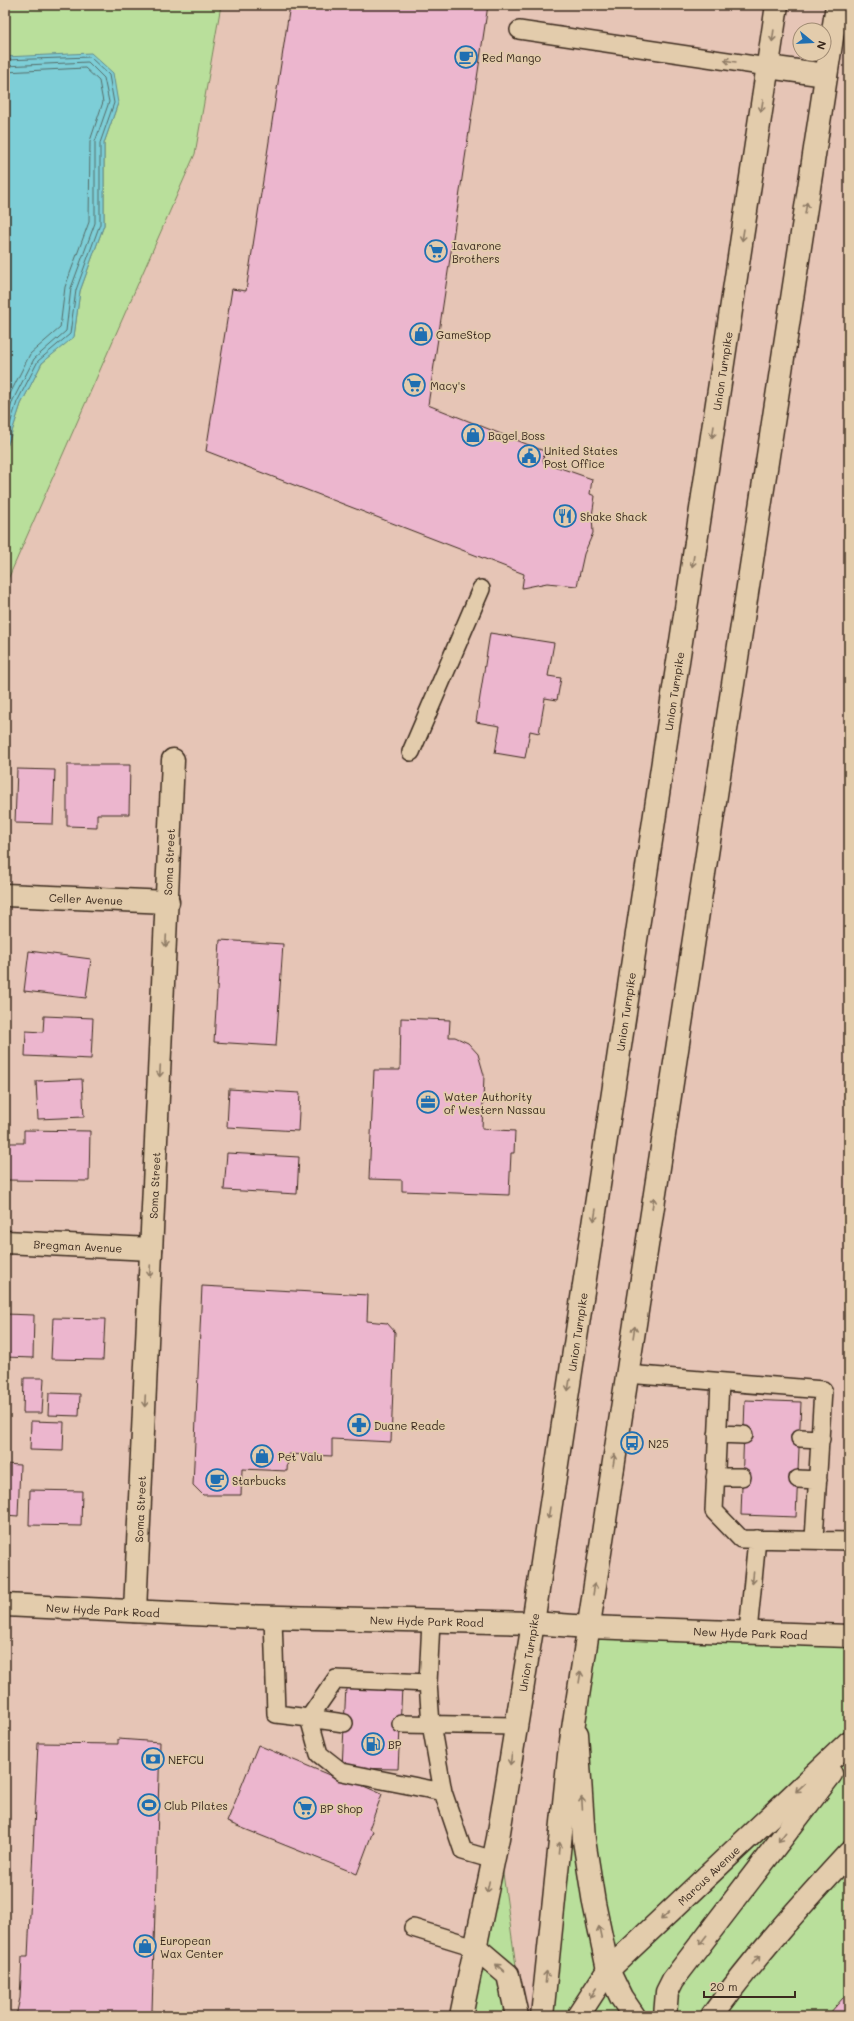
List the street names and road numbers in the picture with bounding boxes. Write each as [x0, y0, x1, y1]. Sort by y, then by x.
street label: Union Turnpike [708, 330, 735, 411]
street label: Union Turnpike [660, 650, 687, 732]
street label: Soma Street [159, 828, 177, 896]
street label: Celler Avenue [49, 889, 123, 908]
street label: Union Turnpike [612, 971, 639, 1052]
street label: Soma Street [145, 1151, 163, 1219]
street label: Bregman Avenue [33, 1236, 123, 1255]
street label: Union Turnpike [564, 1291, 590, 1372]
street label: Soma Street [131, 1475, 149, 1543]
street label: New Hyde Park Road [46, 1599, 160, 1620]
street label: New Hyde Park Road [370, 1612, 484, 1629]
street label: Union Turnpike [514, 1612, 542, 1693]
street label: New Hyde Park Road [693, 1623, 808, 1642]
street label: Marcus Avenue [674, 1842, 743, 1908]

